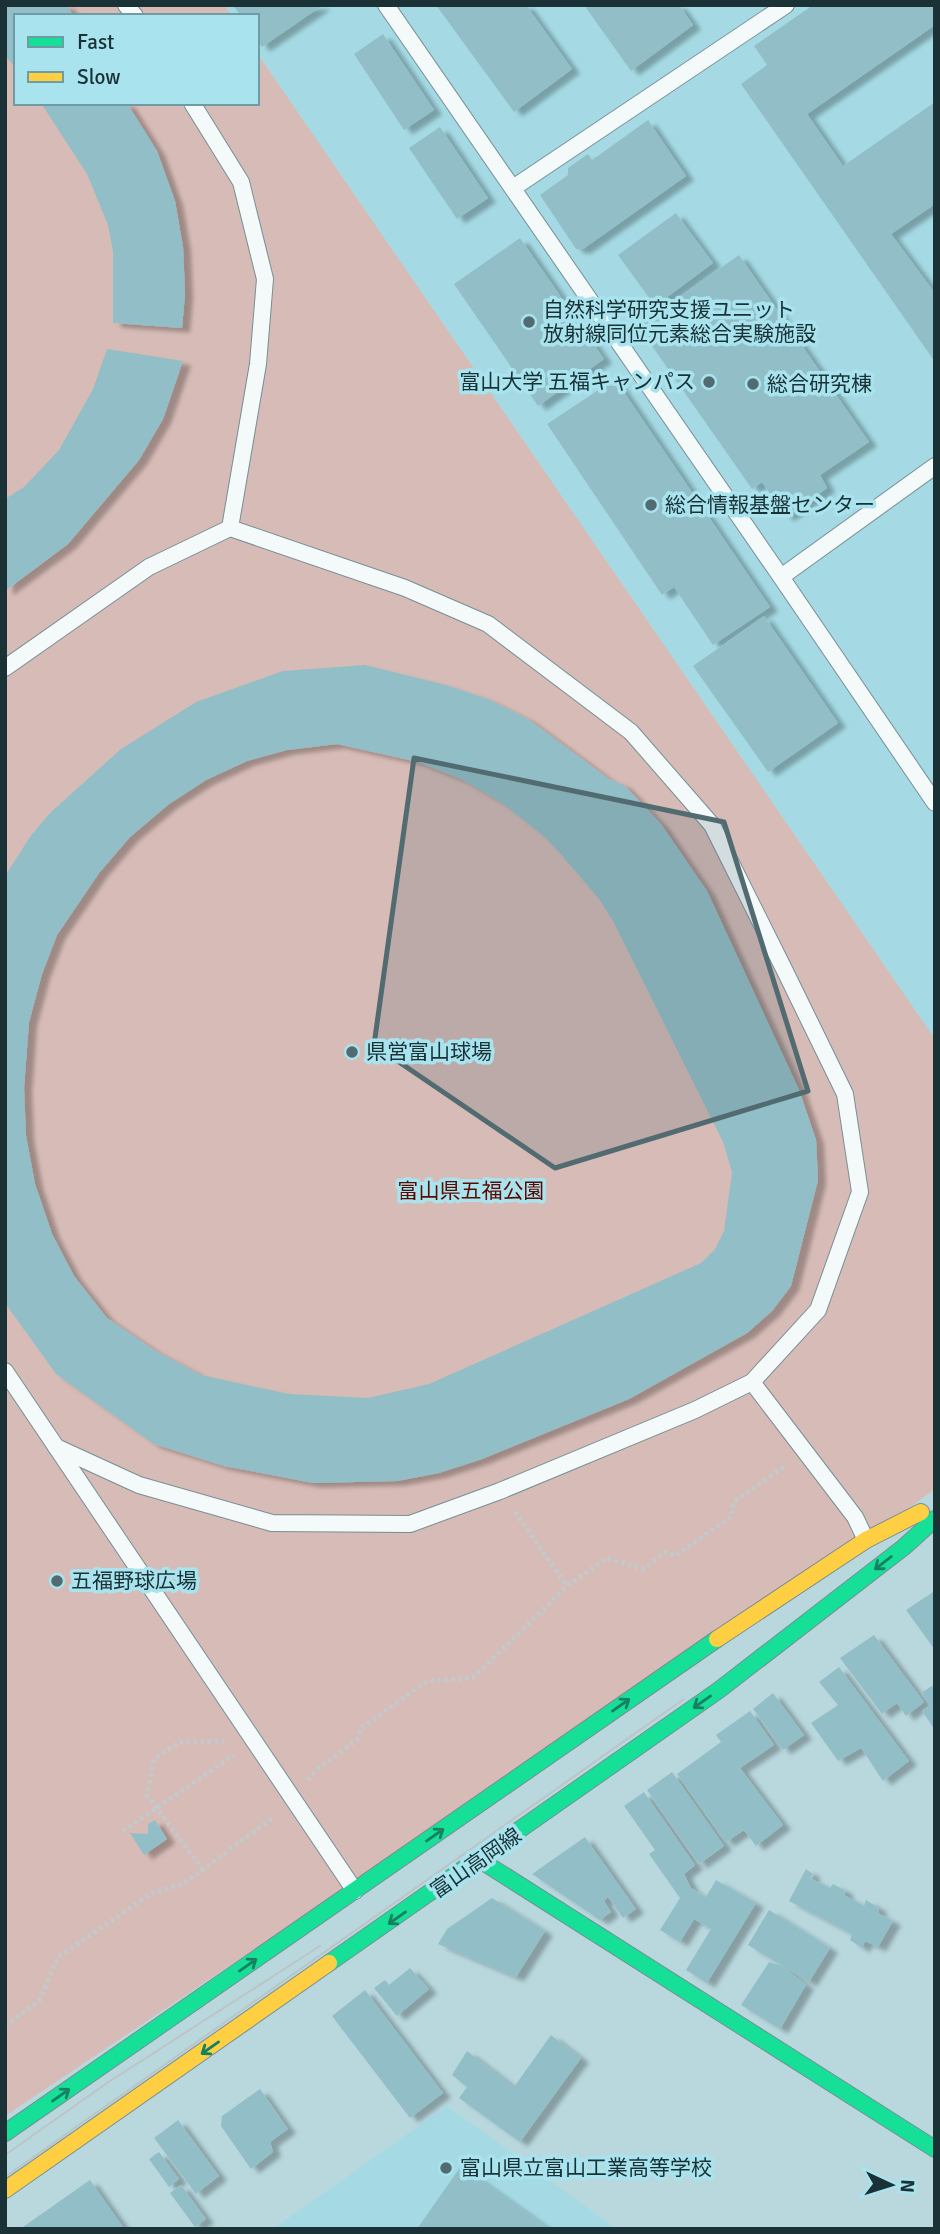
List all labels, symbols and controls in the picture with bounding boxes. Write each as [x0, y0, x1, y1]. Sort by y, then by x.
legend [14, 14, 259, 105]
text: Fast [77, 29, 114, 55]
text: Slow [77, 64, 121, 90]
place label: 自然科学研究支援ユニット 放射線同位元素総合実験施設 [543, 297, 816, 347]
marker: 自然科学研究支援ユニット 放射線同位元素総合実験施設 [521, 314, 537, 330]
place label: 富山大学 五福キャンパス [459, 369, 695, 395]
place label: 総合研究棟 [767, 371, 872, 397]
marker: 富山大学 五福キャンパス [701, 374, 717, 390]
marker: 総合研究棟 [745, 376, 761, 392]
place label: 総合情報基盤センター [665, 492, 875, 518]
marker: 総合情報基盤センター [643, 497, 659, 513]
place label: 県営富山球場 [366, 1039, 492, 1065]
marker: 県営富山球場 [344, 1044, 360, 1060]
park label: 富山県五福公園 [398, 1178, 545, 1204]
one-way arrow [874, 1556, 892, 1571]
place label: 五福野球広場 [71, 1568, 197, 1594]
marker: 五福野球広場 [49, 1573, 65, 1589]
one-way arrow [693, 1695, 712, 1709]
one-way arrow [611, 1698, 631, 1712]
street label: 富山高岡線 [426, 1822, 526, 1904]
one-way arrow [425, 1828, 444, 1842]
one-way arrow [388, 1911, 407, 1925]
one-way arrow [238, 1958, 257, 1972]
one-way arrow [201, 2041, 220, 2055]
one-way arrow [51, 2088, 70, 2102]
north arrow [856, 2150, 926, 2220]
place label: 富山県立富山工業高等学校 [460, 2155, 712, 2181]
marker: 富山県立富山工業高等学校 [438, 2160, 454, 2176]
text: N [895, 2179, 919, 2194]

